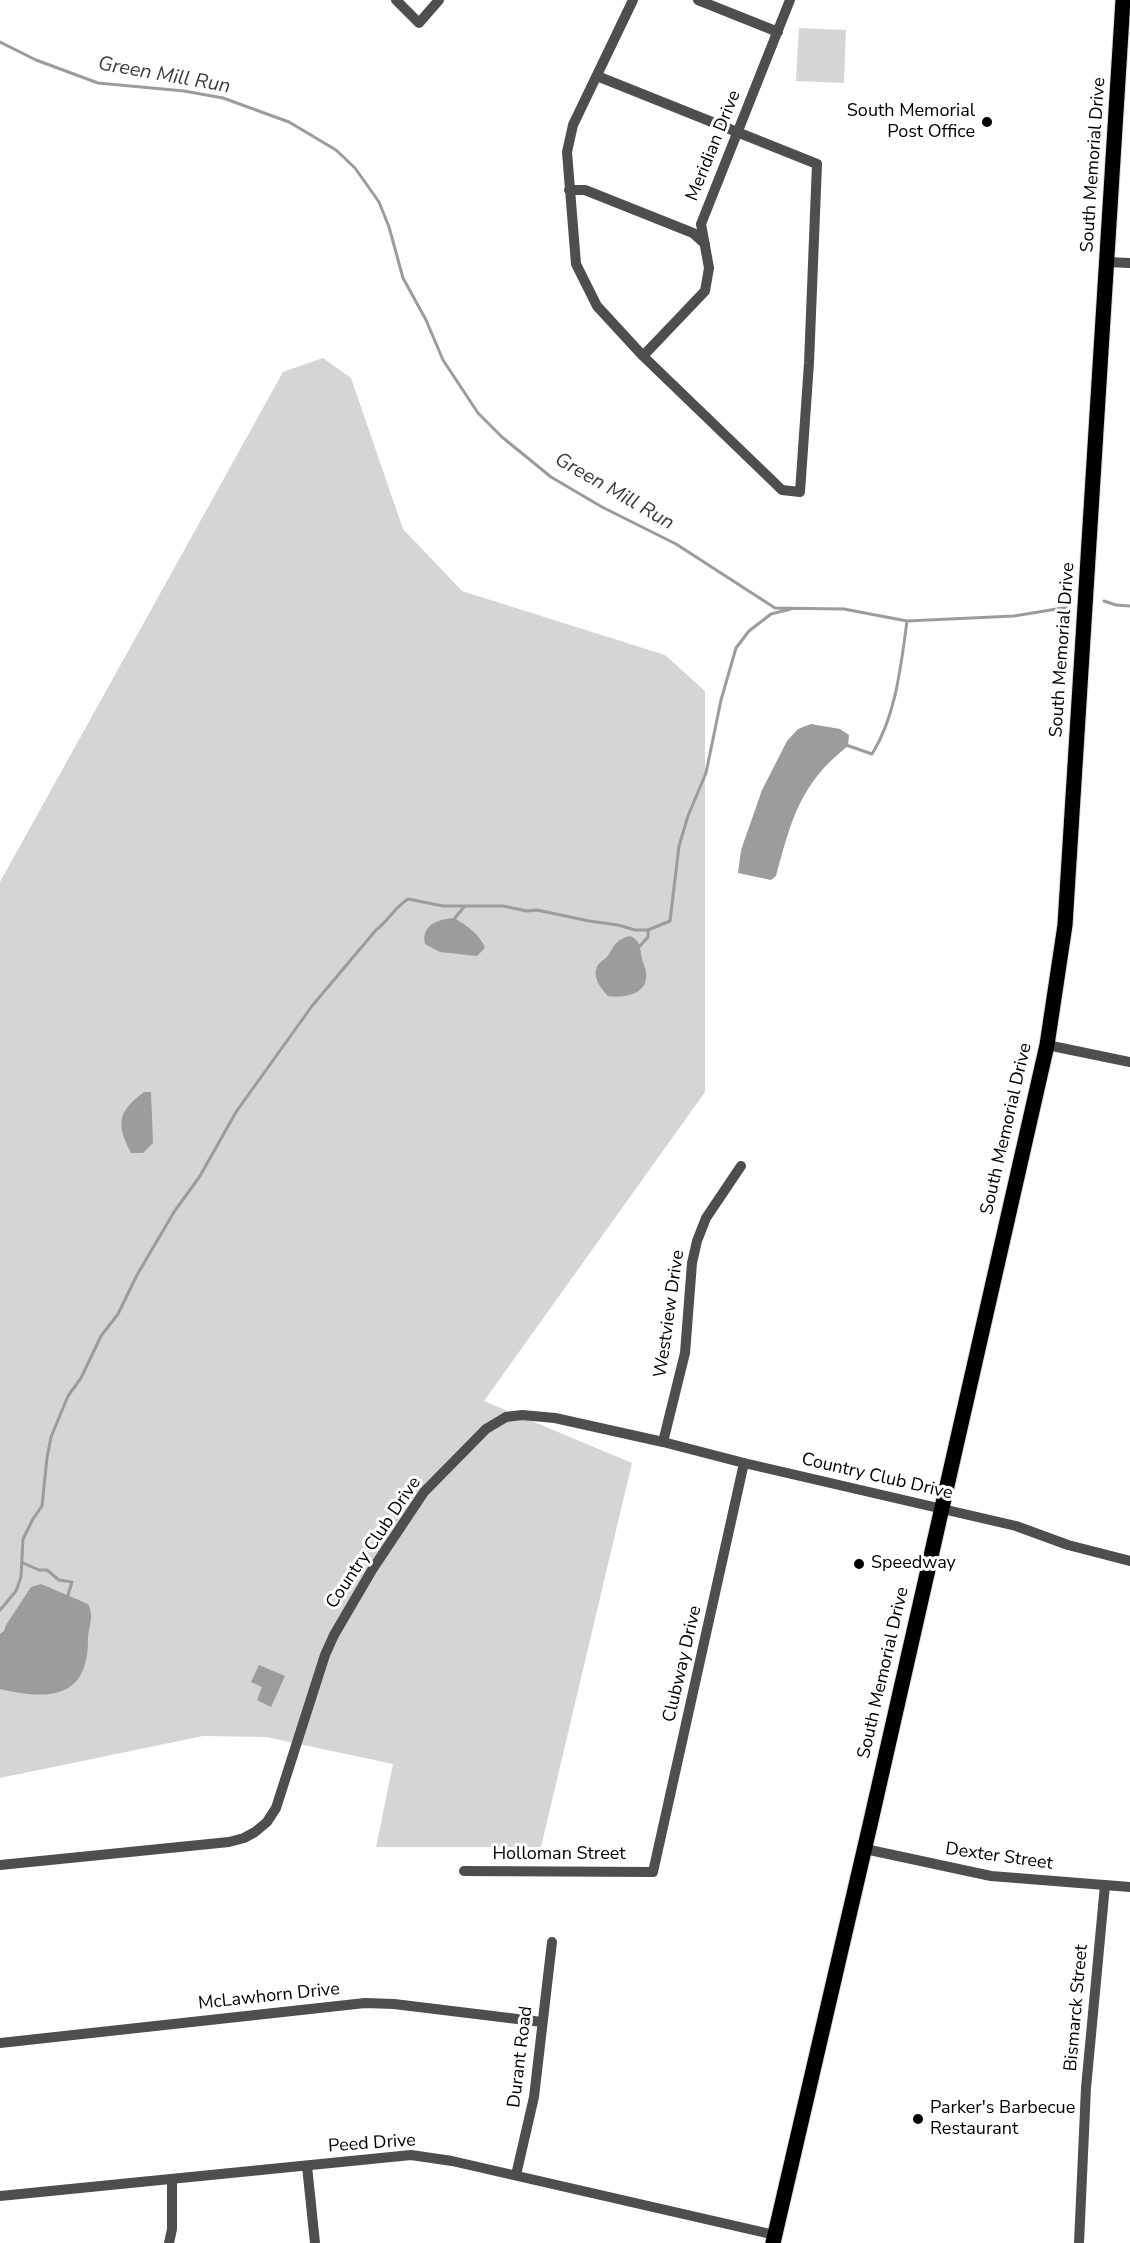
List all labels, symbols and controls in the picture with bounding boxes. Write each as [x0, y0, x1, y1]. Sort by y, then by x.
water label: Green Mill Run [96, 53, 232, 99]
street label: South Memorial Drive [1077, 77, 1111, 253]
street label: Meridian Drive [682, 88, 746, 204]
place label: South Memorial Post Office [847, 101, 975, 144]
marker: South Memorial Post Office [980, 115, 994, 129]
water label: Green Mill Run [550, 448, 678, 536]
street label: South Memorial Drive [1046, 562, 1080, 738]
street label: South Memorial Drive [977, 1041, 1037, 1217]
street label: Westview Drive [650, 1249, 690, 1379]
street label: Country Club Drive [799, 1449, 955, 1505]
street label: Country Club Drive [322, 1473, 426, 1613]
place label: Speedway [871, 1553, 956, 1575]
marker: Speedway [852, 1557, 866, 1571]
street label: South Memorial Drive [854, 1585, 914, 1761]
street label: Clubway Drive [659, 1604, 707, 1724]
street label: Dexter Street [944, 1839, 1054, 1875]
street label: Holloman Street [492, 1844, 626, 1866]
street label: Bismarck Street [1061, 1944, 1093, 2072]
street label: McLawhorn Drive [197, 1979, 341, 2015]
street label: Durant Road [504, 2005, 538, 2109]
place label: Parker's Barbecue Restaurant [930, 2098, 1075, 2140]
marker: Parker's Barbecue Restaurant [911, 2112, 925, 2126]
street label: Peed Drive [327, 2130, 417, 2158]

